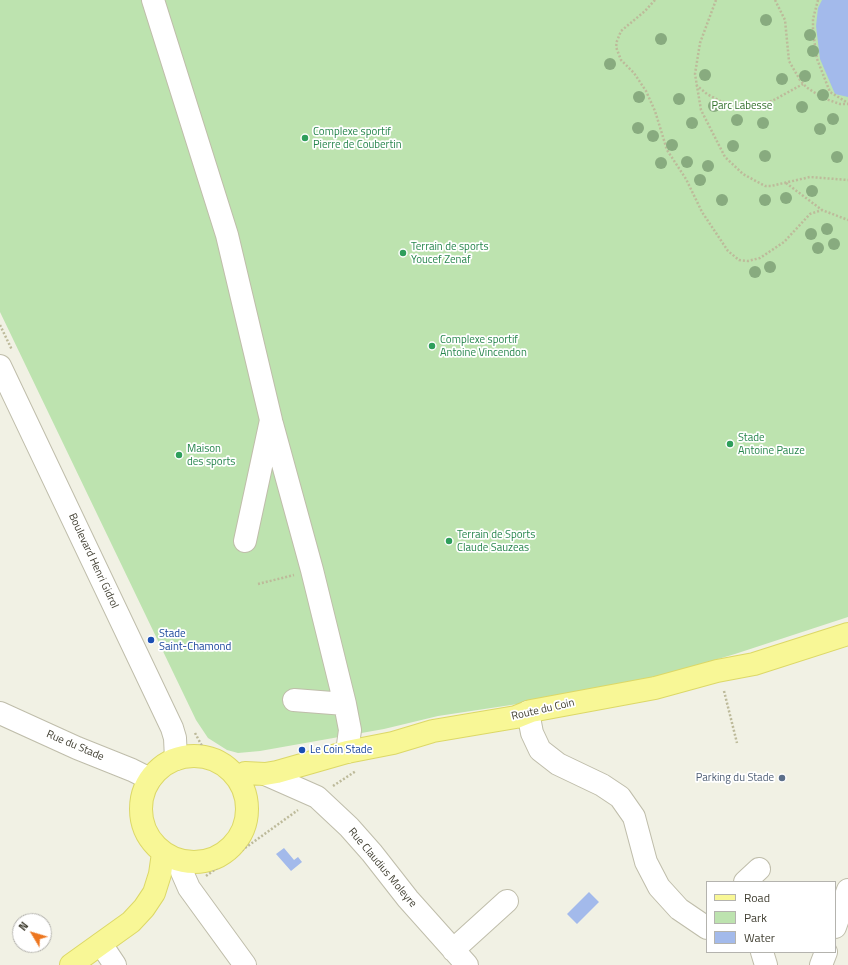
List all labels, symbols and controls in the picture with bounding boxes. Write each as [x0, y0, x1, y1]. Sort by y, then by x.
park label: Parc Labesse [712, 99, 772, 113]
place label: Complexe sportif Pierre de Coubertin [313, 125, 402, 151]
marker: Complexe sportif Pierre de Coubertin [300, 133, 310, 143]
place label: Terrain de sports Youcef Zenaf [411, 240, 488, 266]
marker: Terrain de sports Youcef Zenaf [398, 248, 408, 258]
place label: Complexe sportif Antoine Vincendon [440, 333, 527, 359]
marker: Complexe sportif Antoine Vincendon [427, 341, 437, 351]
place label: Stade Antoine Pauze [738, 431, 805, 457]
marker: Stade Antoine Pauze [725, 439, 735, 449]
place label: Maison des sports [187, 442, 235, 468]
marker: Maison des sports [174, 450, 184, 460]
street label: Boulevard Henri Gidrol [65, 511, 121, 611]
place label: Terrain de Sports Claude Sauzeas [457, 528, 535, 554]
marker: Terrain de Sports Claude Sauzeas [444, 536, 454, 546]
place label: Stade Saint-Chamond [159, 627, 231, 653]
marker: Stade Saint-Chamond [146, 635, 156, 645]
street label: Route du Coin [510, 696, 576, 724]
street label: Rue du Stade [44, 728, 106, 764]
place label: Le Coin Stade [310, 743, 372, 757]
marker: Le Coin Stade [297, 745, 307, 755]
place label: Parking du Stade [696, 771, 774, 785]
marker: Parking du Stade [777, 773, 787, 783]
street label: Rue Claudius Moleyre [345, 826, 419, 910]
legend [706, 881, 836, 953]
text: Road [744, 888, 770, 907]
text: Park [744, 908, 767, 927]
north arrow [12, 913, 52, 953]
text: N [15, 918, 32, 934]
text: Water [744, 928, 775, 947]

